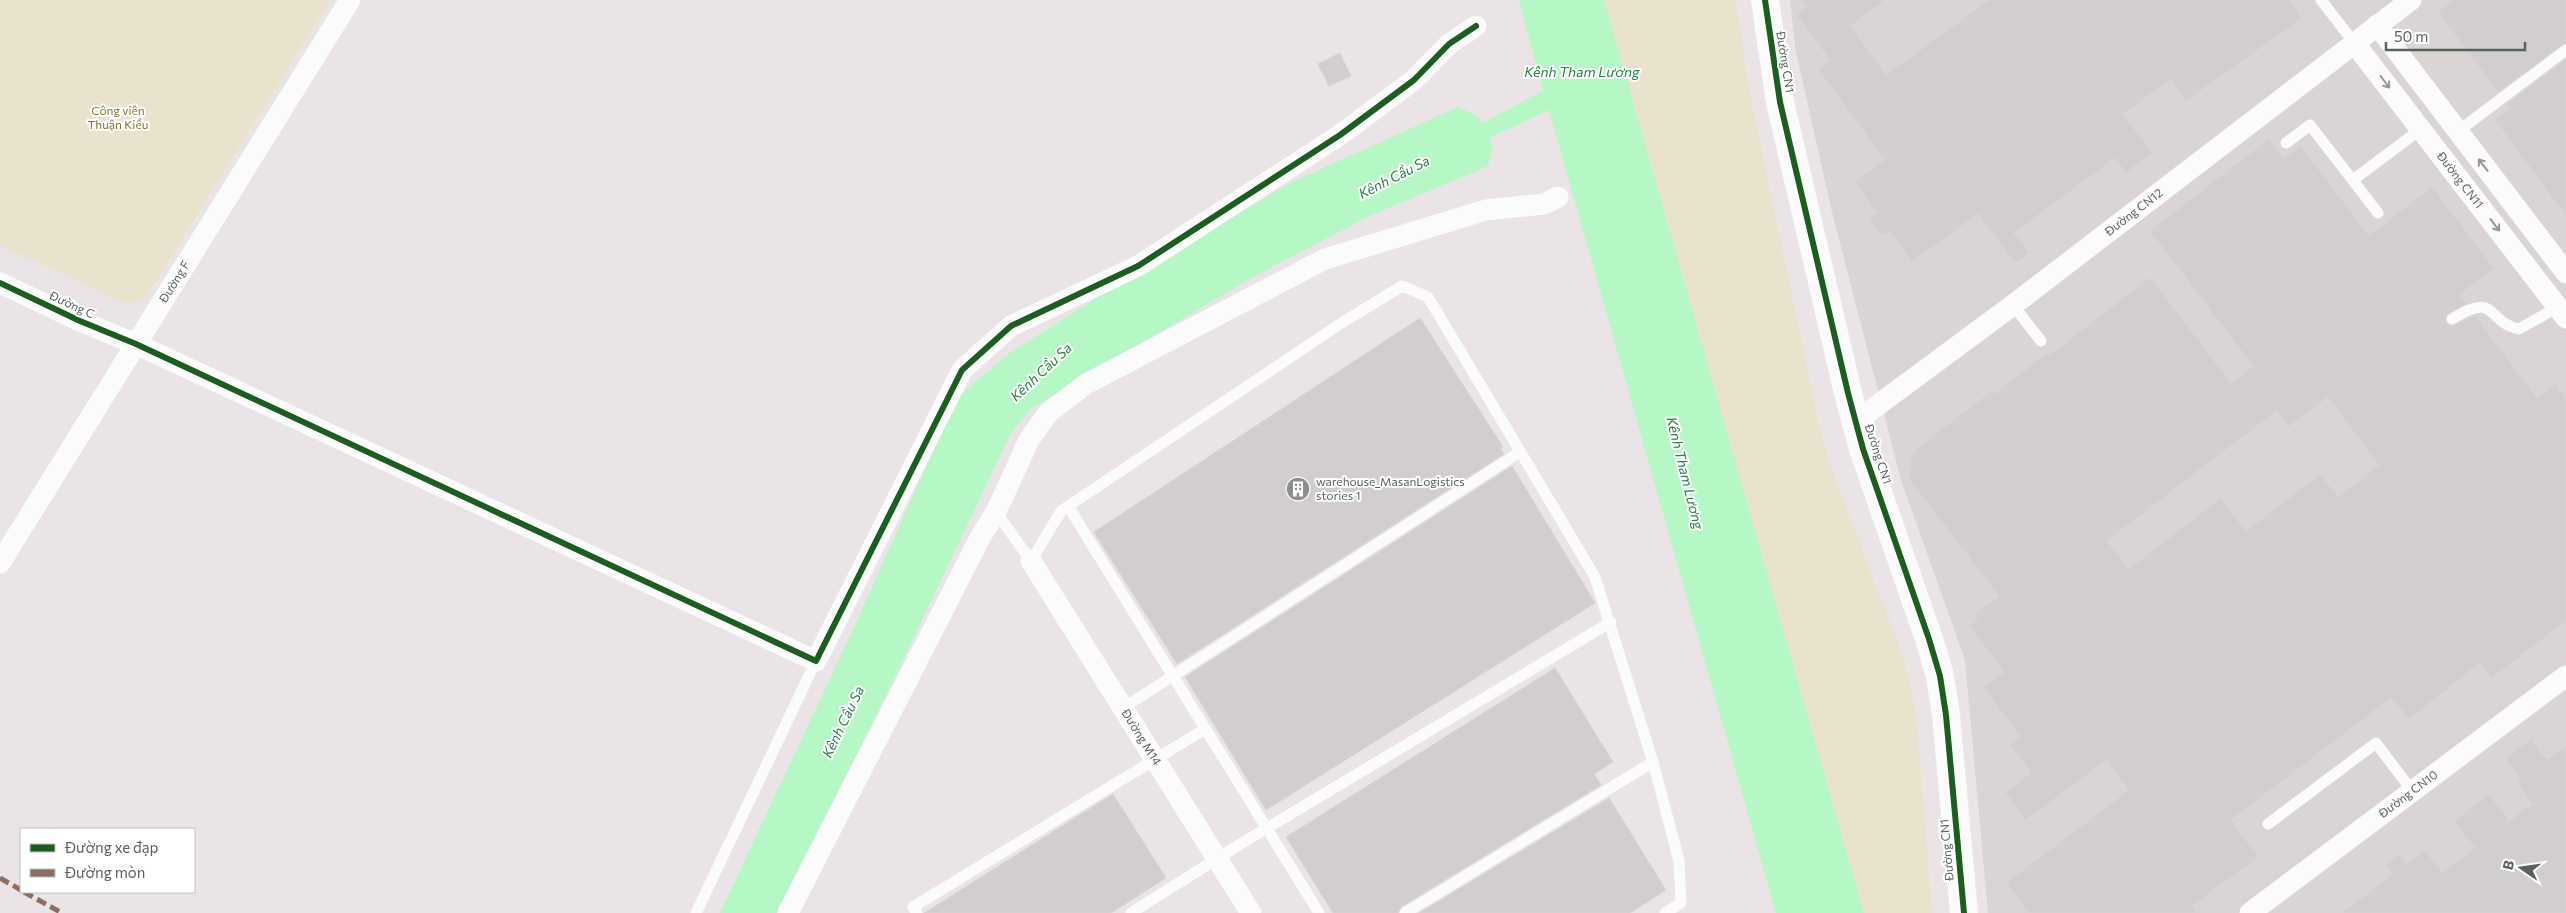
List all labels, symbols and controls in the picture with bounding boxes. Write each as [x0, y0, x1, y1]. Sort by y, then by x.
scale bar [2386, 20, 2525, 52]
text: 50 m [2394, 27, 2428, 45]
street label: Đường CN1 [1774, 29, 1798, 94]
water label: Kênh Tham Lương [1524, 63, 1641, 80]
one-way arrow [2379, 75, 2390, 88]
park label: Công viên Thuận Kiều [88, 103, 148, 131]
street label: Đường CN11 [2434, 148, 2487, 211]
water label: Kênh Cầu Sa [1355, 151, 1432, 202]
one-way arrow [2477, 159, 2488, 172]
street label: Đường CN12 [2101, 185, 2165, 239]
one-way arrow [2489, 218, 2500, 231]
street label: Đường F [155, 258, 192, 306]
street label: Đường C [47, 287, 97, 321]
water label: Kênh Cầu Sa [1006, 339, 1075, 404]
water label: Kênh Tham Lương [1663, 415, 1708, 532]
street label: Đường CN1 [1862, 421, 1895, 485]
place label: warehouse_MasanLogistics stories 1 [1316, 474, 1465, 502]
building icon: warehouse_MasanLogistics stories 1 [1285, 476, 1311, 502]
water label: Kênh Cầu Sa [818, 683, 867, 760]
street label: Đường M14 [1119, 705, 1165, 768]
street label: Đường CN10 [2375, 767, 2440, 821]
street label: Đường CN1 [1936, 819, 1956, 883]
legend [20, 828, 195, 893]
text: Đường xe đạp [64, 838, 158, 856]
north arrow [2496, 843, 2546, 893]
text: B [2499, 859, 2517, 871]
text: Đường mòn [64, 863, 145, 881]

